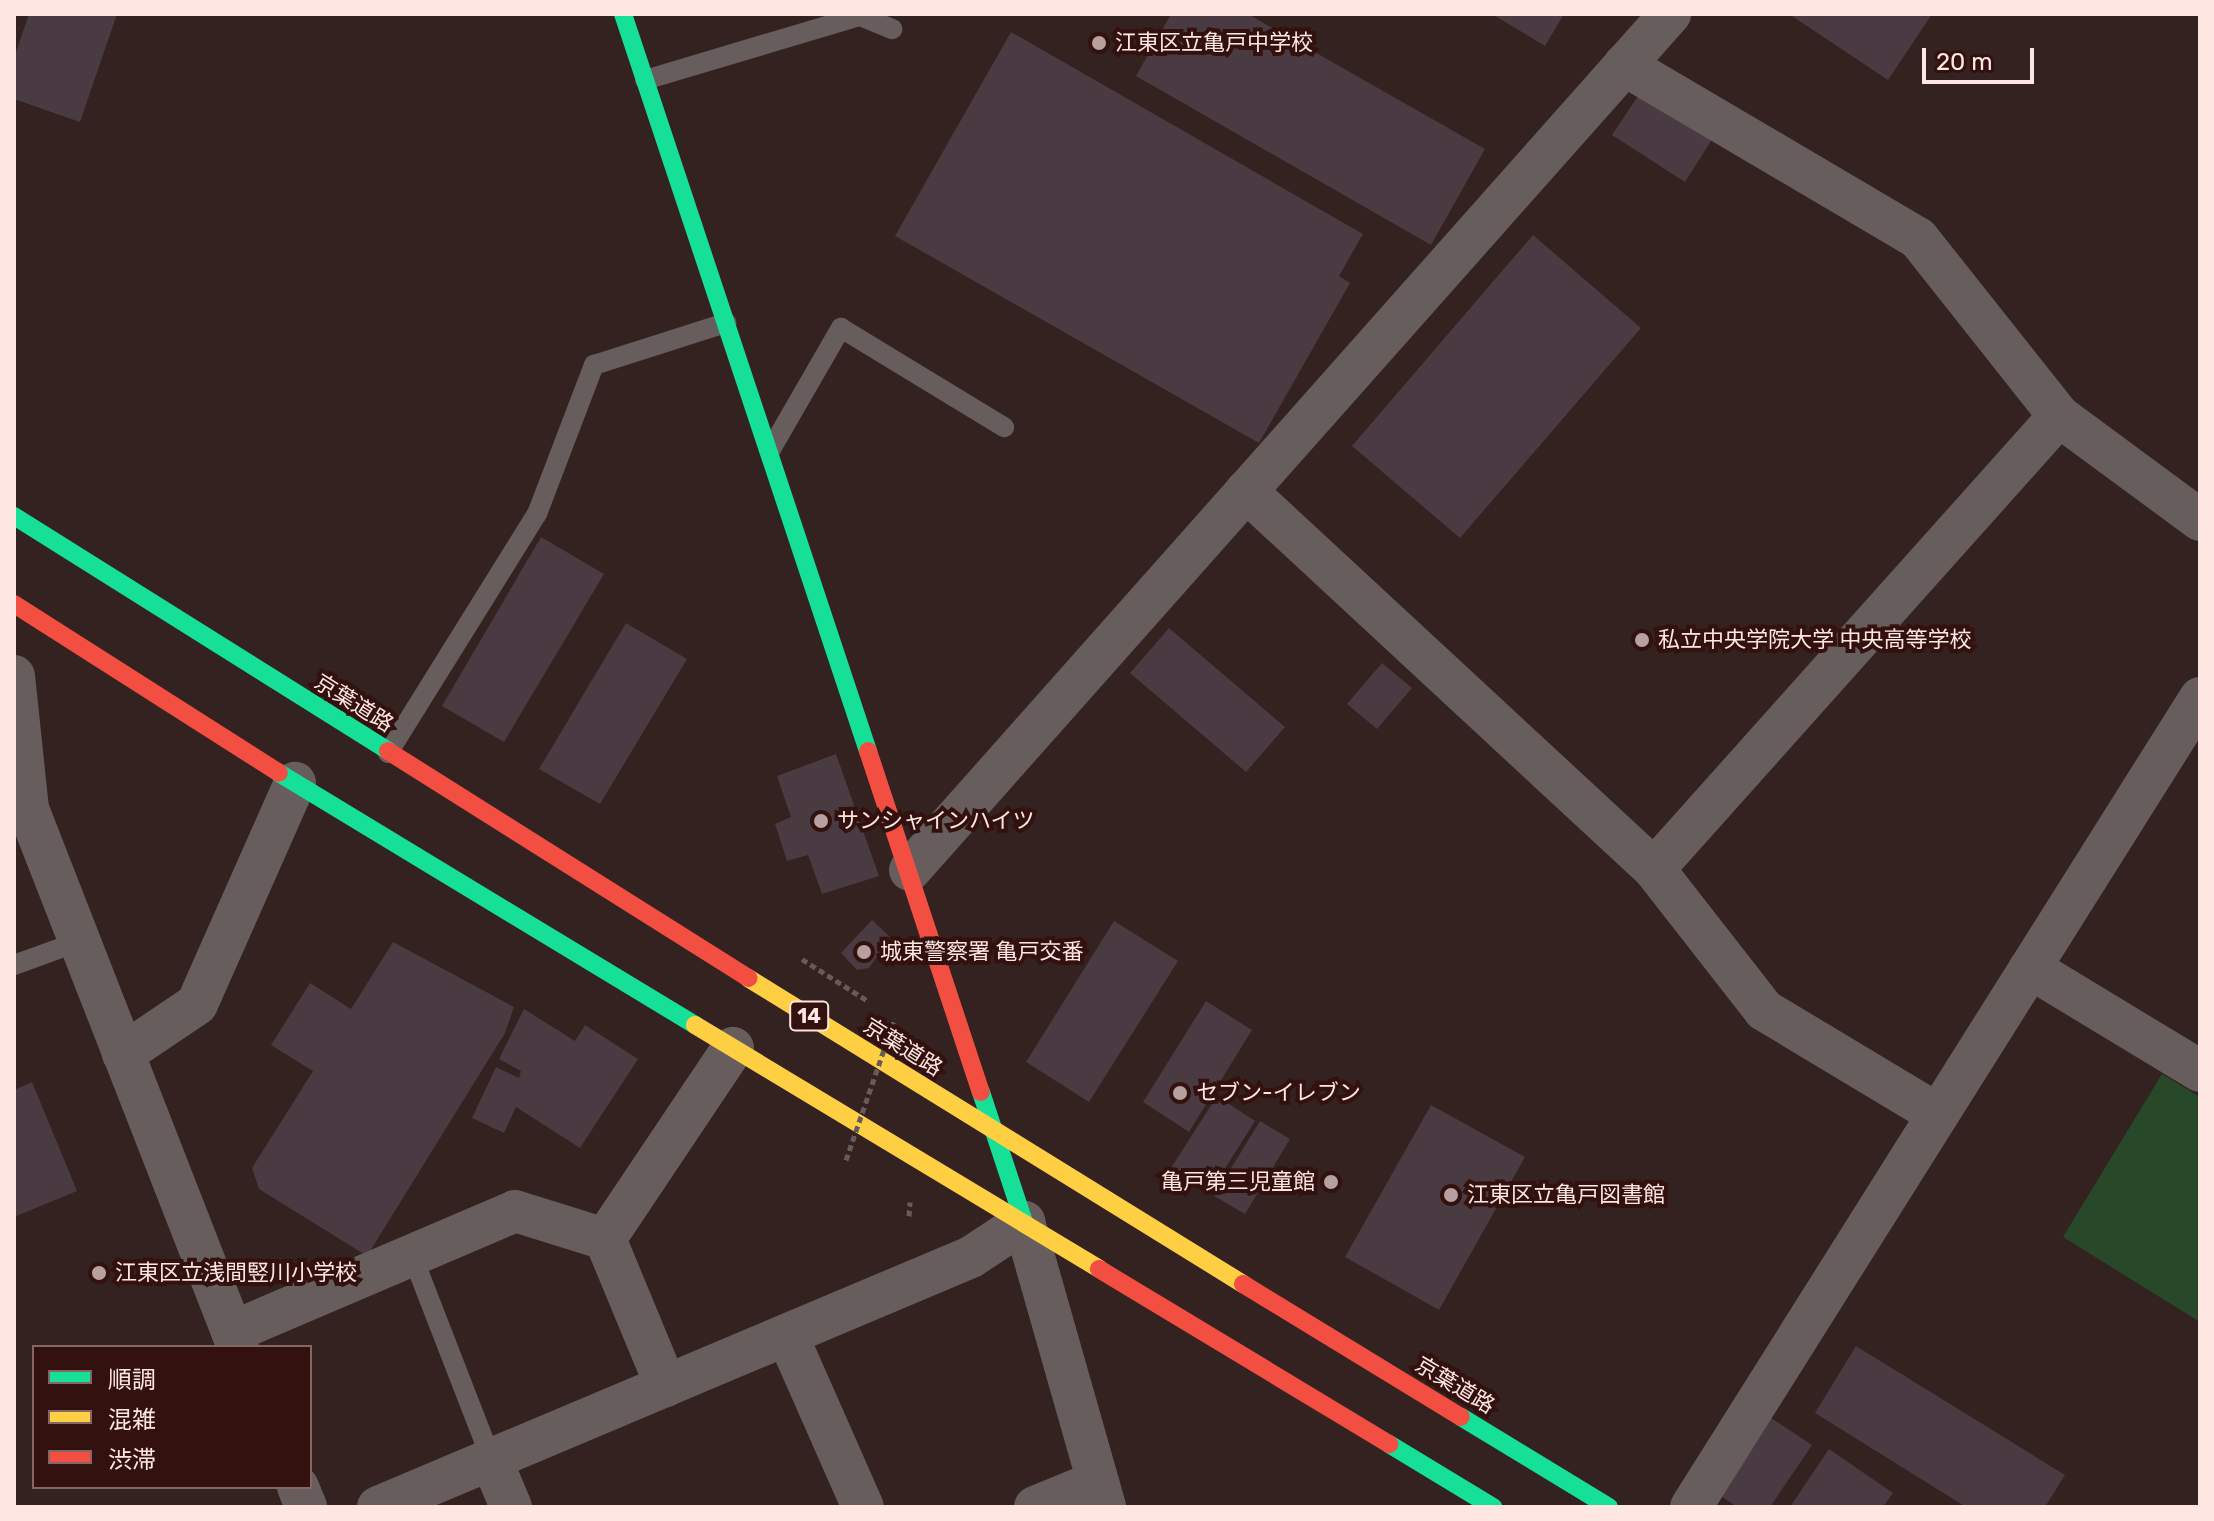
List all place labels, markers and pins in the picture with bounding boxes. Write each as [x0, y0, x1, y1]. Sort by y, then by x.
place label: 江東区立亀戸中学校 [1115, 30, 1313, 56]
marker: 江東区立亀戸中学校 [1090, 34, 1108, 52]
place label: 私立中央学院大学 中央高等学校 [1658, 627, 1971, 653]
marker: 私立中央学院大学 中央高等学校 [1633, 631, 1651, 649]
place label: サンシャインハイツ [837, 808, 1035, 834]
marker: サンシャインハイツ [812, 812, 830, 830]
place label: 城東警察署 亀戸交番 [880, 939, 1083, 965]
marker: 城東警察署 亀戸交番 [855, 943, 873, 961]
place label: セブン-イレブン [1196, 1080, 1361, 1106]
marker: セブン-イレブン [1171, 1084, 1189, 1102]
place label: 亀戸第三児童館 [1161, 1169, 1315, 1195]
marker: 亀戸第三児童館 [1322, 1173, 1340, 1191]
place label: 江東区立亀戸図書館 [1467, 1182, 1665, 1208]
marker: 江東区立亀戸図書館 [1442, 1186, 1460, 1204]
place label: 江東区立浅間竪川小学校 [115, 1260, 357, 1286]
marker: 江東区立浅間竪川小学校 [90, 1264, 108, 1282]

